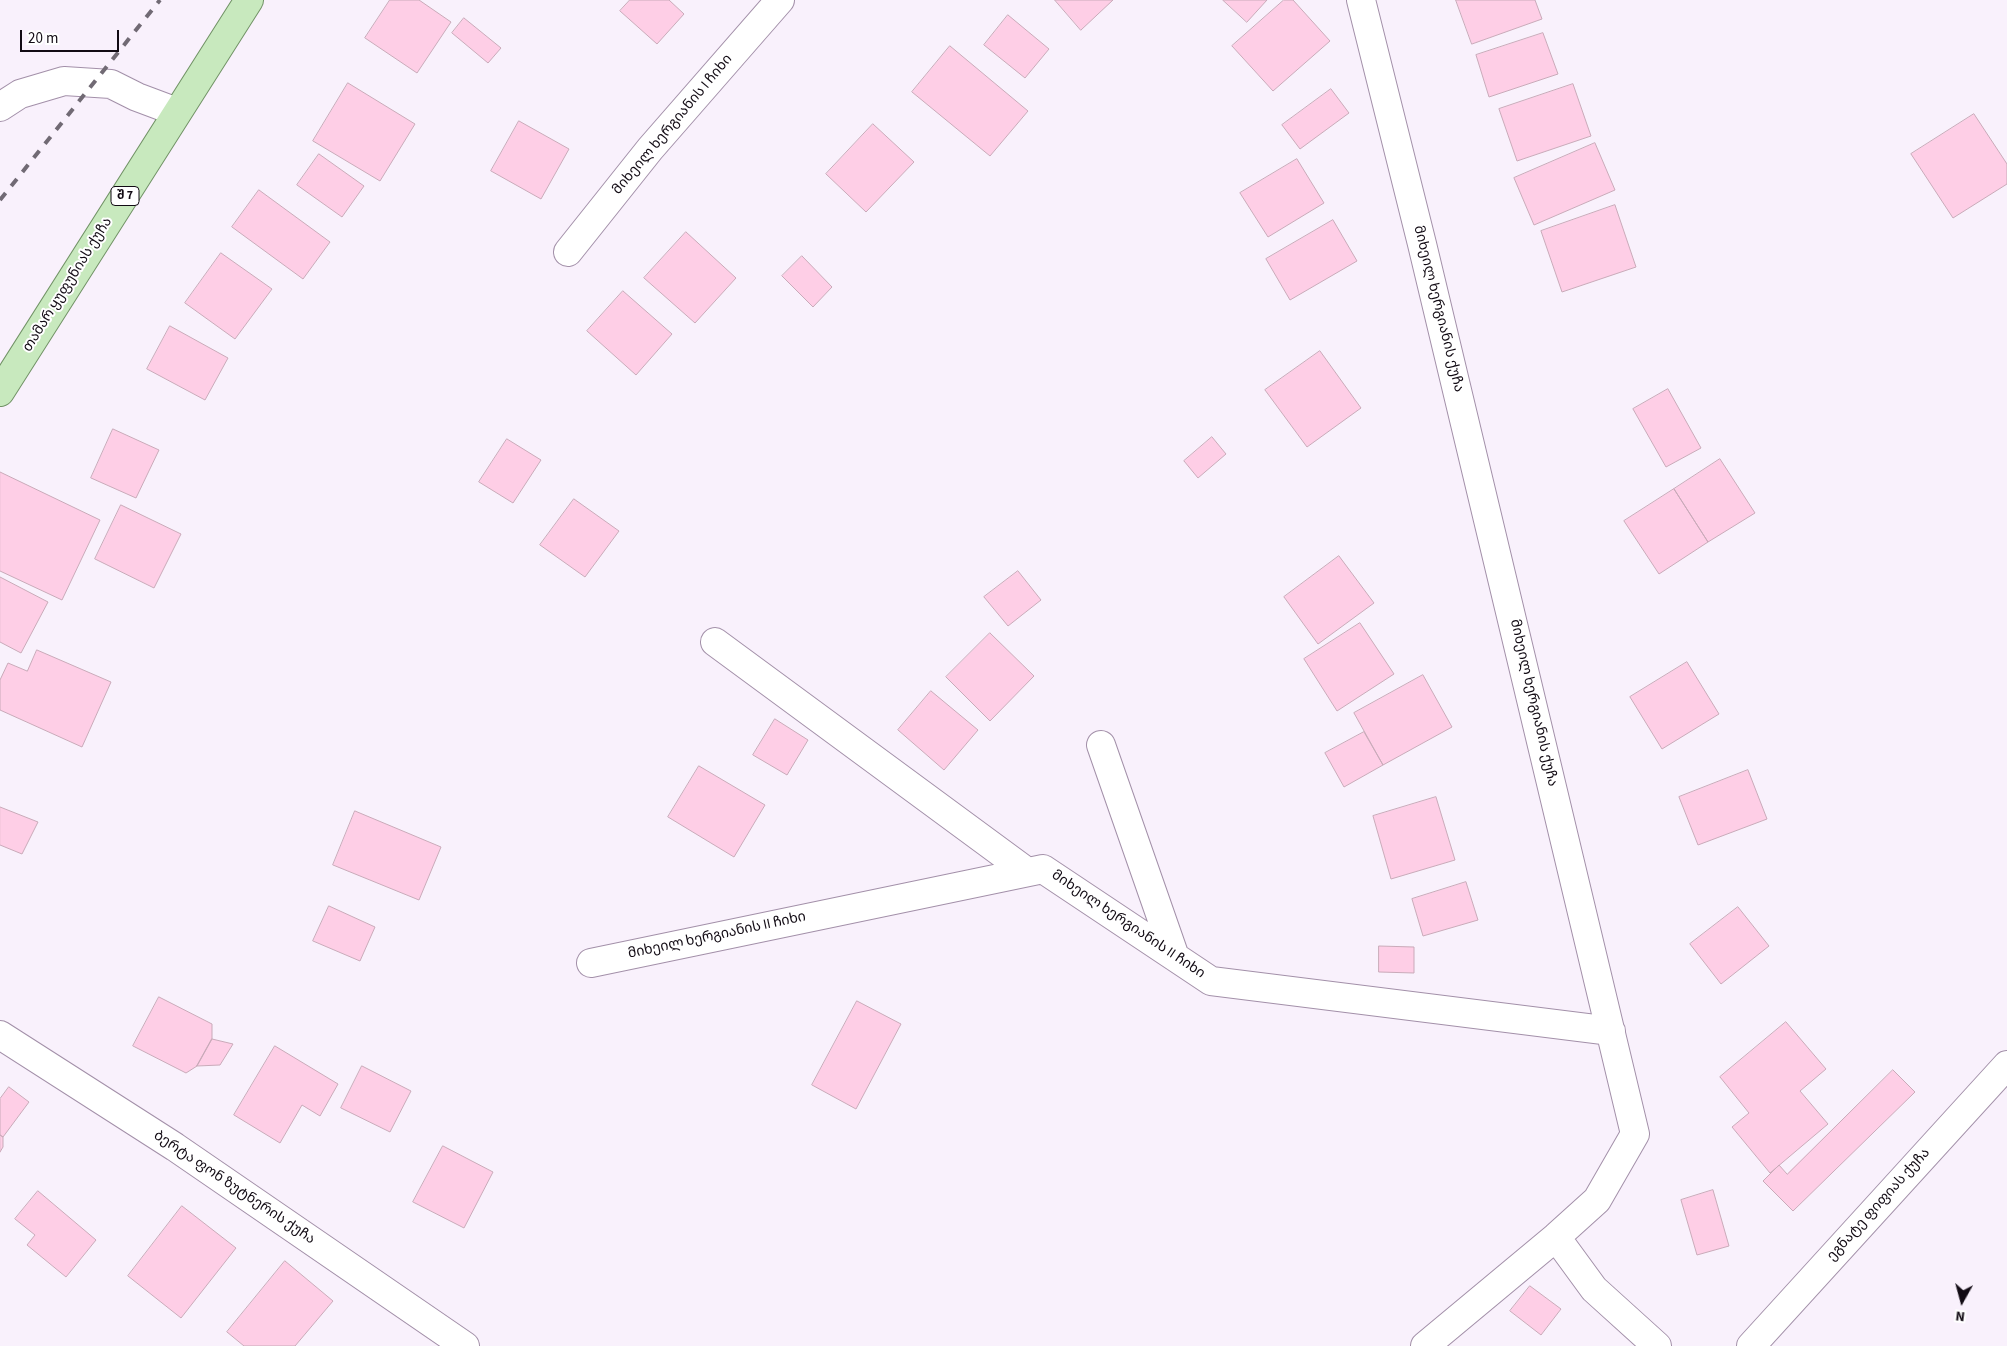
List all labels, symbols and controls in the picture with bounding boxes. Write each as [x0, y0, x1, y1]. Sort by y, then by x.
scale bar [22, 20, 121, 52]
text: 20 m [28, 28, 58, 49]
street label: მიხეილ ხერგიანის I ჩიხი [609, 52, 737, 198]
road number: შ 7 [111, 187, 139, 206]
street label: თამარ ყუფუნიას ქუჩა [20, 215, 116, 355]
street label: მიხეილ ხერგიანის ქუჩა [1409, 224, 1467, 394]
street label: მიხეილ ხერგიანის ქუჩა [1506, 618, 1560, 788]
street label: მიხეილ ხერგიანის II ჩიხი [1048, 867, 1208, 983]
street label: მიხეილ ხერგიანის II ჩიხი [627, 909, 807, 963]
street label: ბერტა ფონ ზუტნერის ქუჩა [150, 1128, 318, 1248]
street label: ეგნატე ფიფიას ქუჩა [1824, 1145, 1934, 1265]
north arrow [1937, 1276, 1987, 1326]
text: N [1954, 1305, 1966, 1326]

